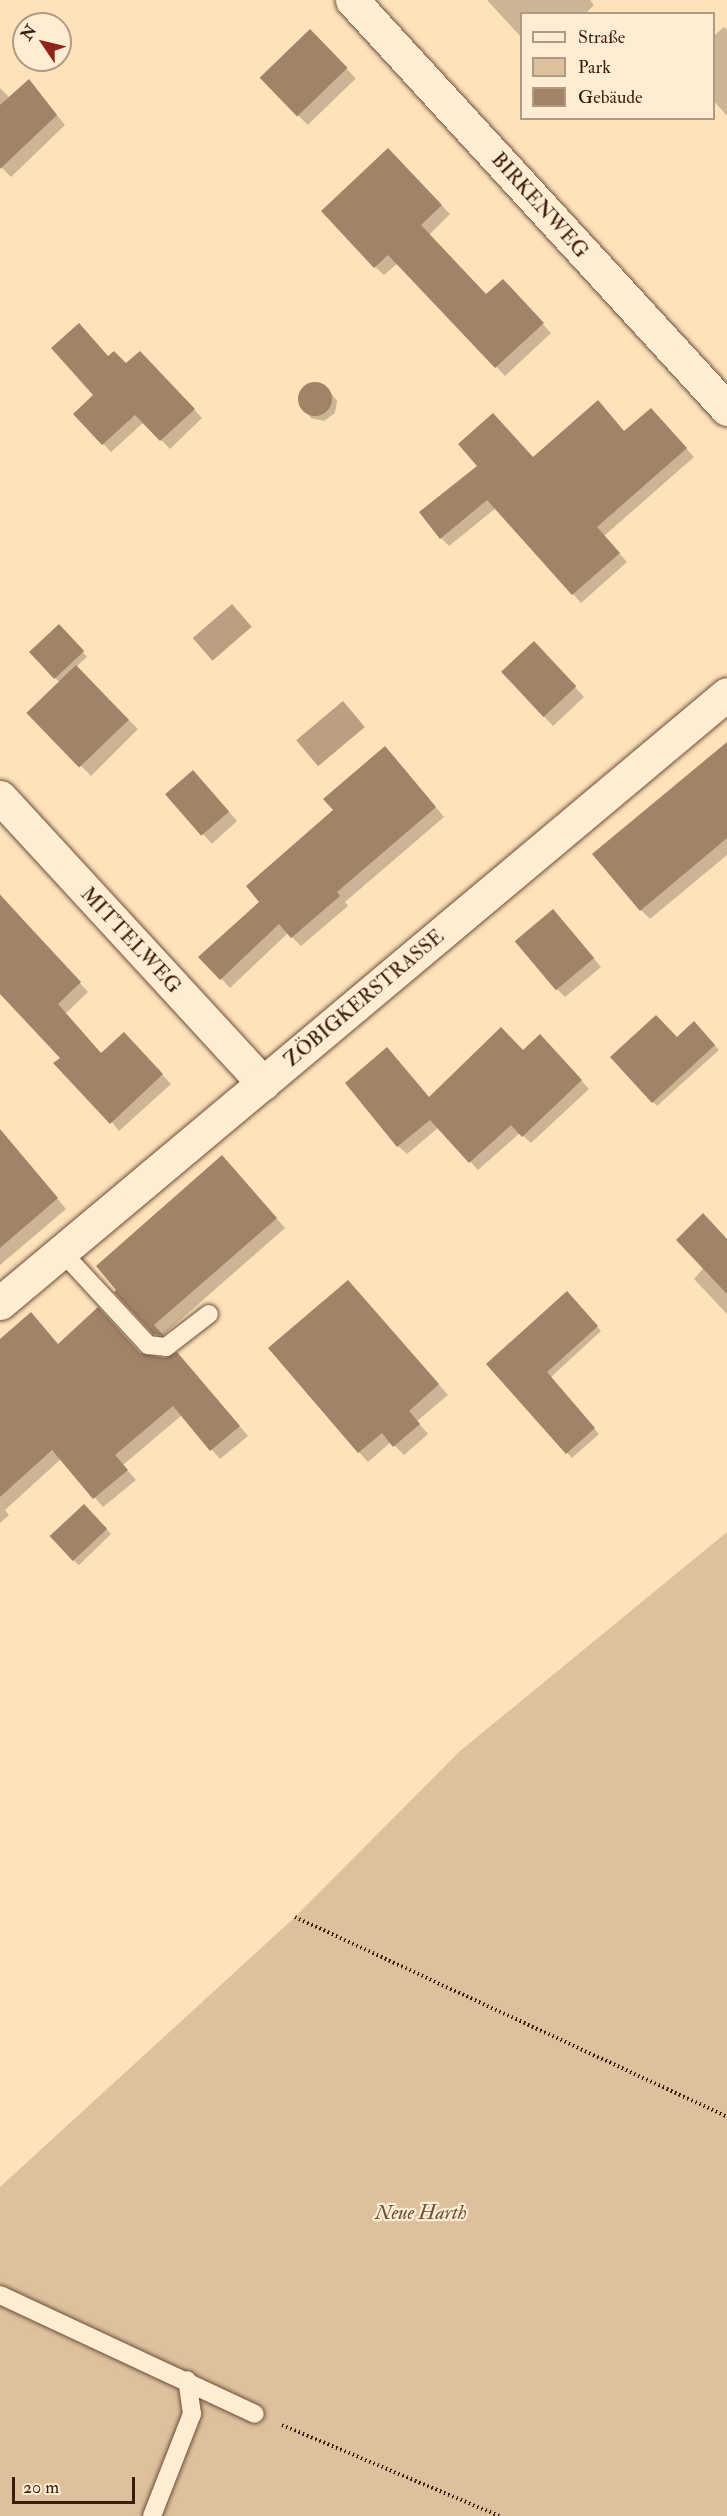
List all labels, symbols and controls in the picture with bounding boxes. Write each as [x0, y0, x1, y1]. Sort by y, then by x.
north arrow [12, 12, 72, 72]
legend [520, 12, 715, 120]
text: N [17, 21, 41, 44]
text: Straße [578, 26, 625, 49]
text: Park [578, 56, 611, 79]
text: Gebäude [578, 86, 643, 109]
street label: BIRKENWEG [486, 147, 594, 263]
street label: MITTELWEG [76, 882, 186, 998]
street label: ZÖBIGKERSTRASSE [279, 924, 449, 1072]
park label: Neue Harth [375, 2200, 467, 2224]
scale bar [15, 2465, 138, 2503]
text: 20 m [23, 2476, 59, 2499]

